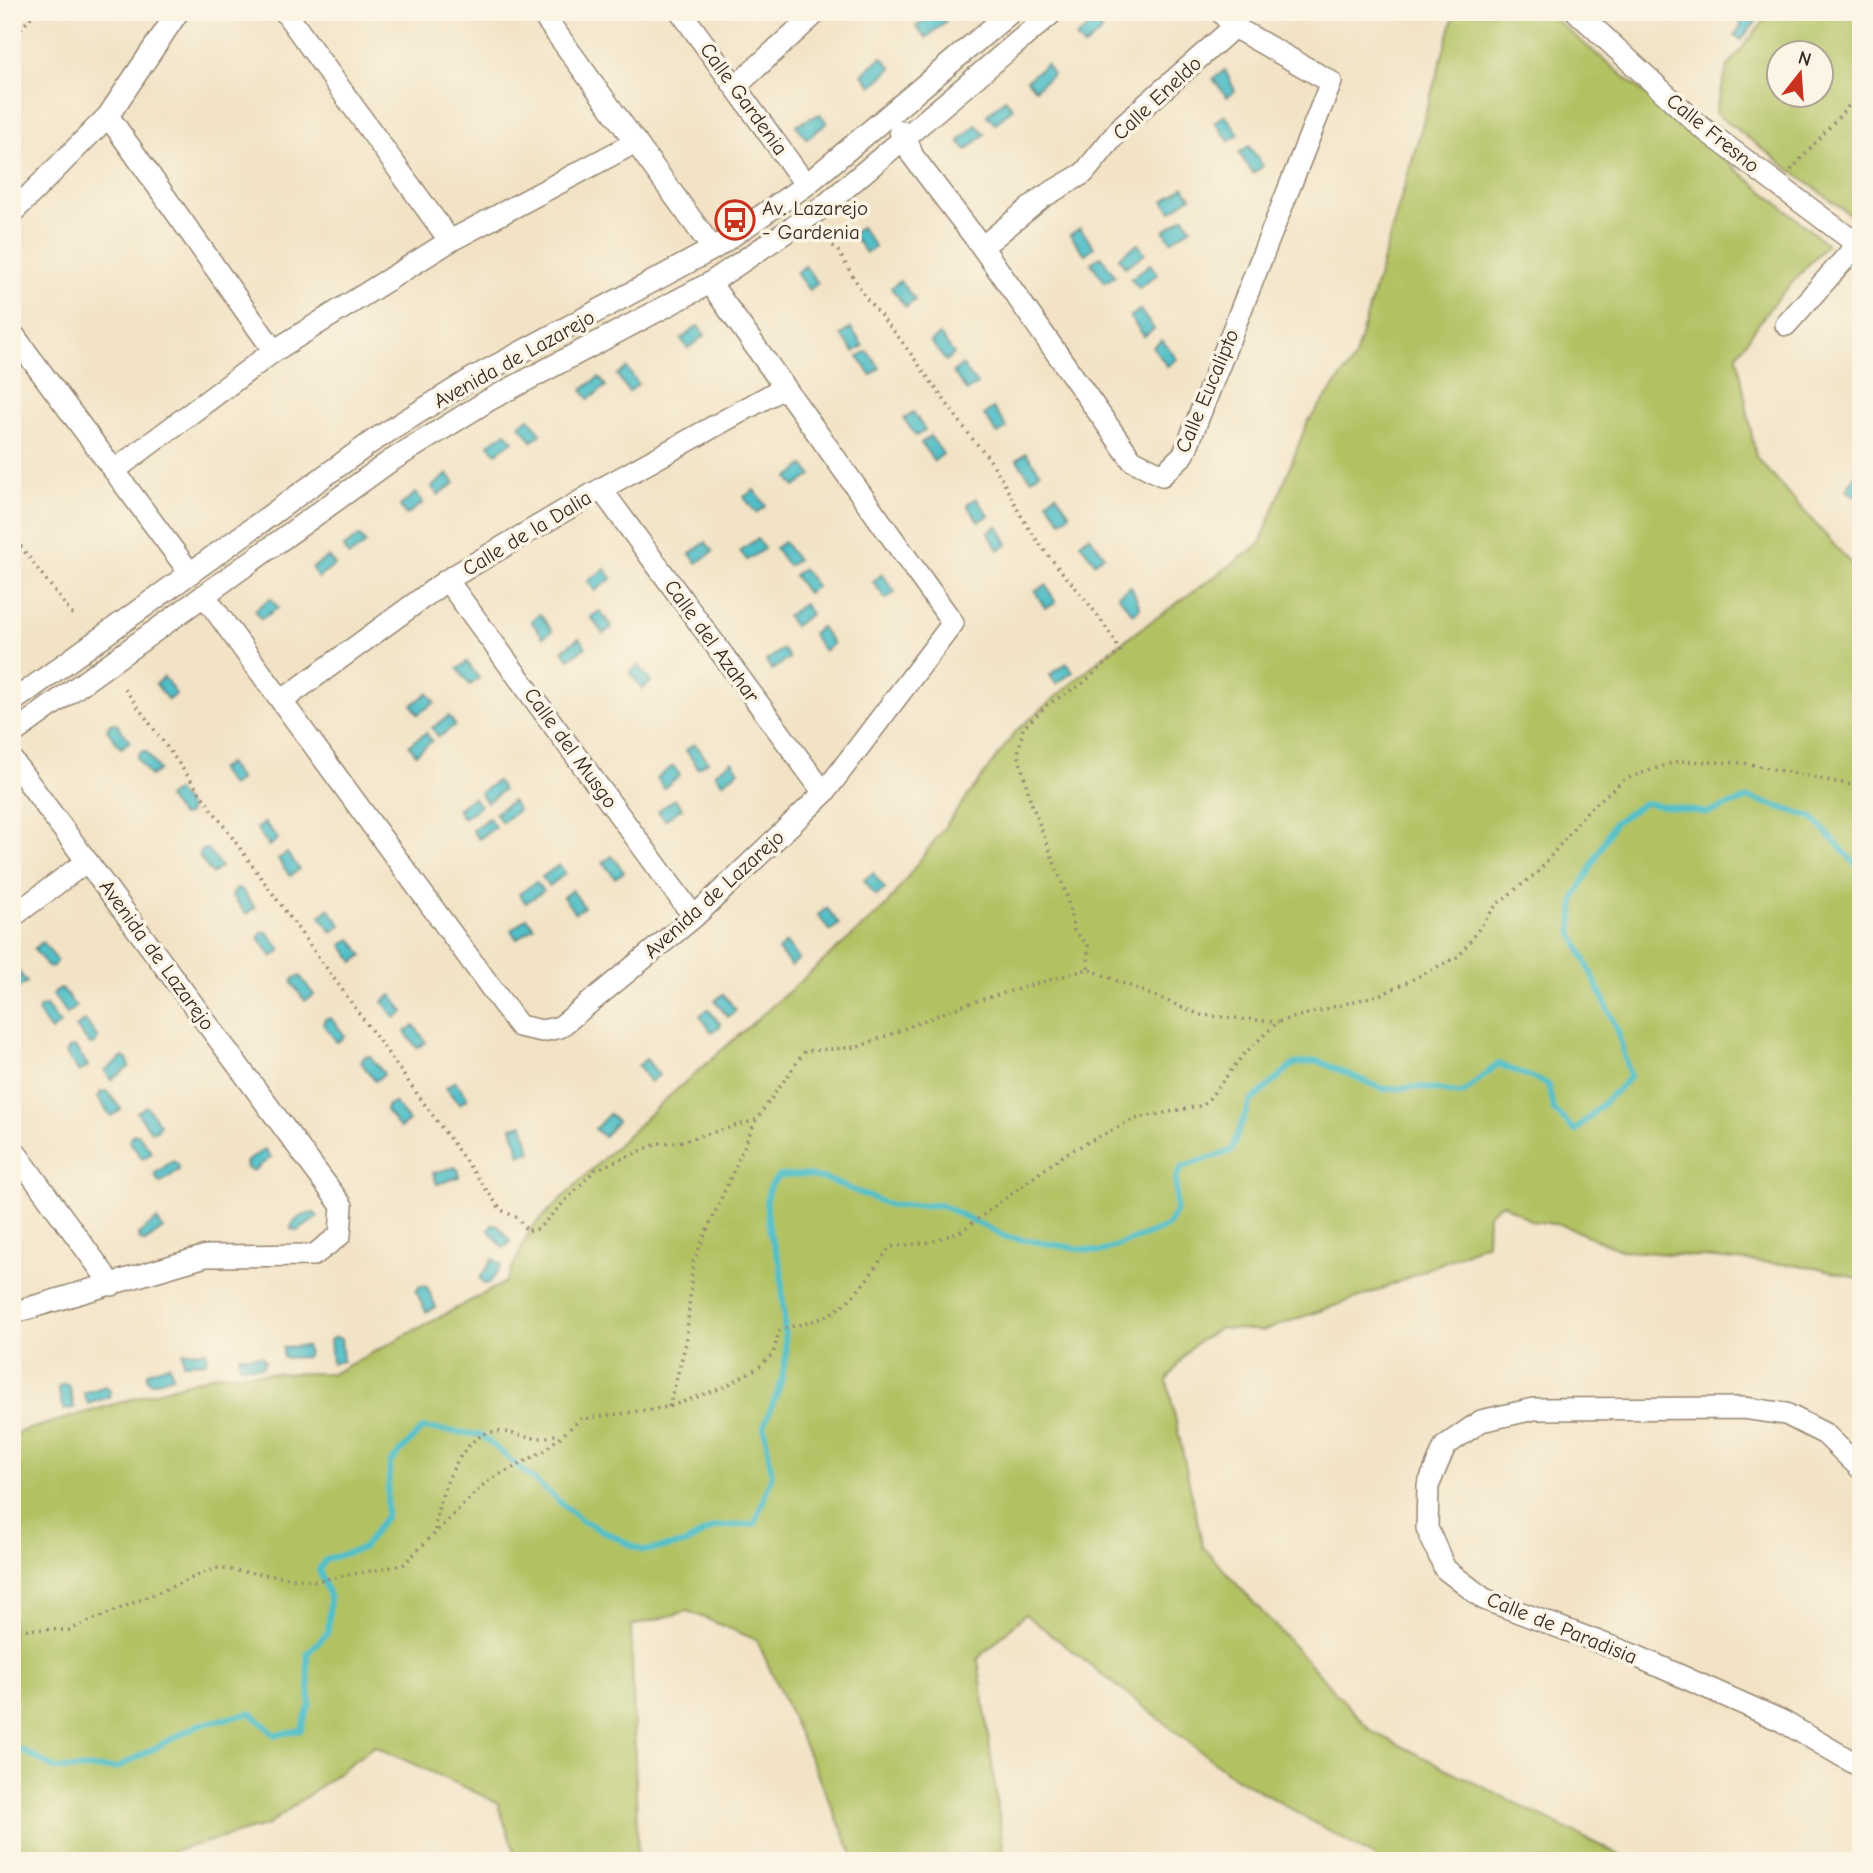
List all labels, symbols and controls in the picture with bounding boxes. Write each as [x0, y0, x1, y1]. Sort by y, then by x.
street label: Calle Gardenia [695, 38, 793, 160]
north arrow [1764, 38, 1834, 108]
text: N [1796, 46, 1814, 71]
street label: Calle Eneldo [1108, 51, 1206, 145]
street label: Calle Fresno [1662, 88, 1764, 178]
place label: Av. Lazarejo - Gardenia [762, 196, 868, 244]
bus stop icon: Av. Lazarejo - Gardenia [714, 199, 756, 241]
street label: Avenida de Lazarejo [429, 305, 599, 413]
street label: Calle Eucalipto [1170, 326, 1244, 456]
street label: Calle de la Dalia [458, 485, 596, 581]
street label: Calle del Azahar [659, 575, 765, 708]
street label: Calle del Musgo [519, 683, 623, 813]
street label: Avenida de Lazarejo [639, 825, 789, 963]
street label: Avenida de Lazarejo [94, 875, 220, 1035]
street label: Calle de Paradisia [1483, 1587, 1641, 1669]

